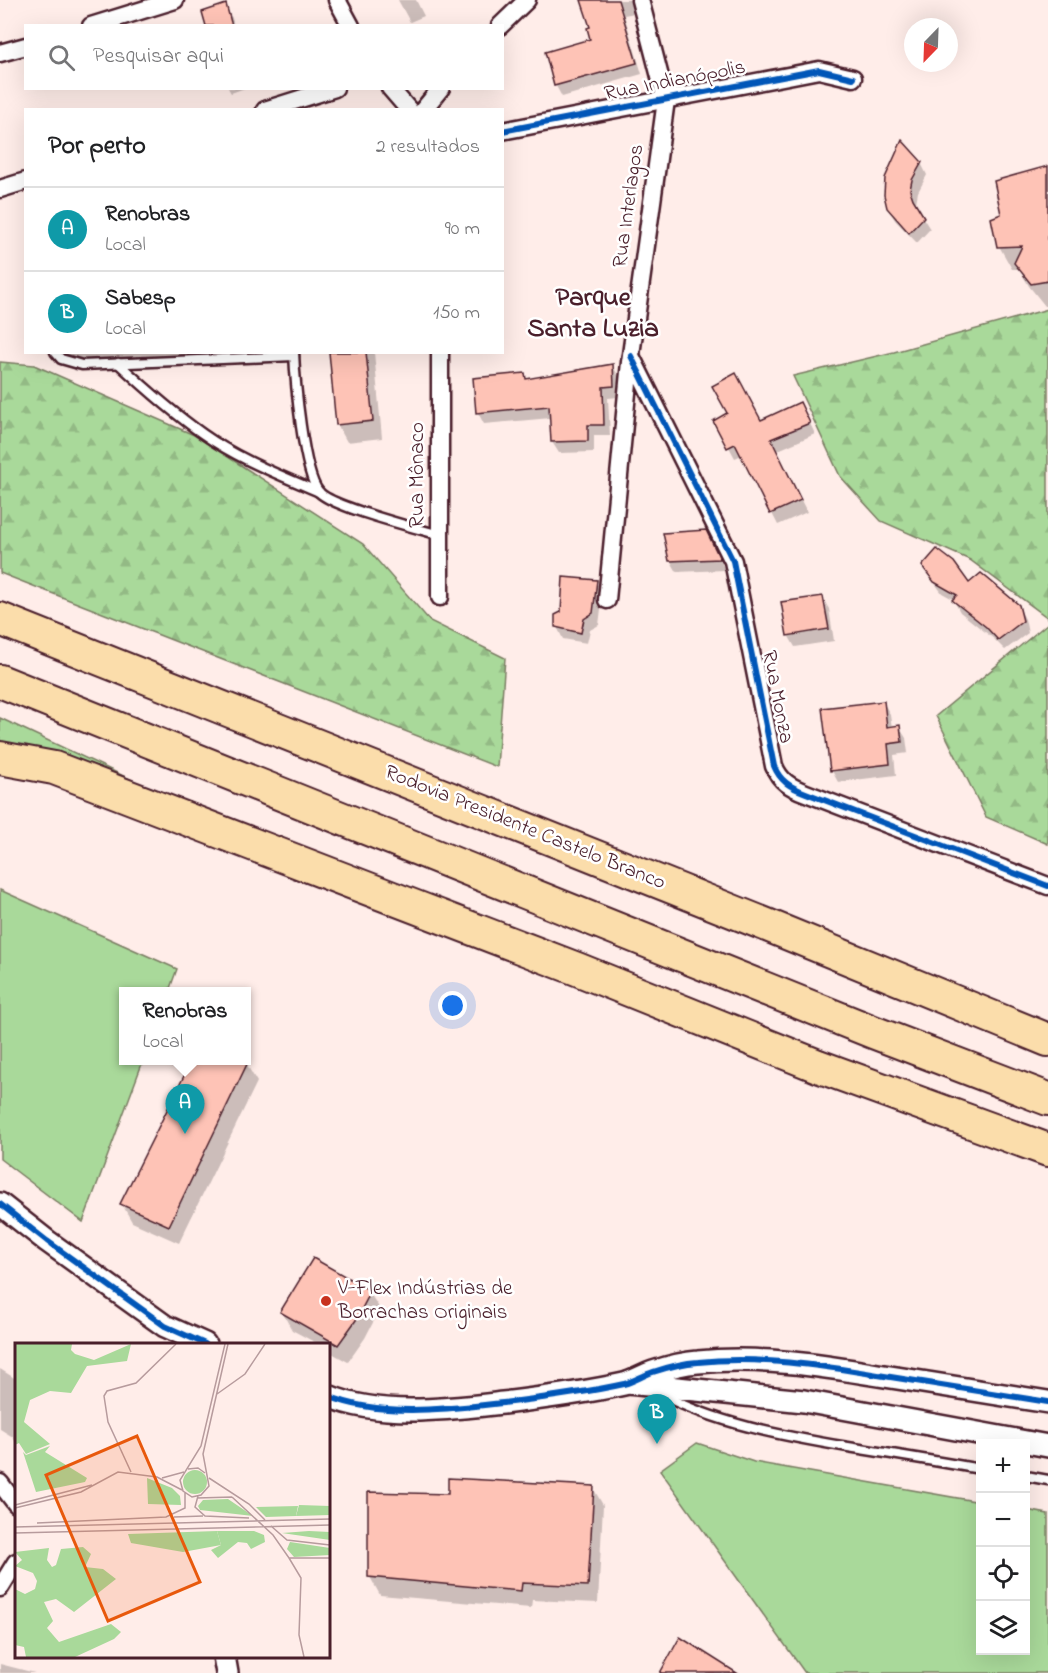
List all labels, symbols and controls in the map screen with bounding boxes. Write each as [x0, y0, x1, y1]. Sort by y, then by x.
north arrow [904, 18, 958, 72]
search box [24, 24, 504, 90]
icon: search [45, 41, 78, 74]
text: Pesquisar aqui [93, 41, 224, 73]
street label: Rua Indianópolis [602, 53, 748, 109]
text: Por perto [48, 128, 146, 166]
text: 2 resultados [376, 133, 480, 162]
street label: Rua Interlagos [605, 142, 654, 270]
text: Renobras [105, 199, 190, 231]
text: A [61, 215, 74, 244]
text: 90 m [445, 215, 480, 244]
text: Local [105, 231, 146, 260]
district label: Parque Santa Luzia [527, 279, 659, 349]
text: Sabesp [105, 283, 176, 315]
text: B [61, 299, 74, 328]
text: 150 m [433, 299, 480, 328]
text: Local [105, 315, 146, 344]
street label: Rua Mônaco [403, 422, 433, 528]
street label: Rua Monza [753, 648, 801, 746]
street label: Rodovia Presidente Castelo Branco [380, 758, 670, 898]
popup [119, 987, 251, 1065]
your location [438, 991, 467, 1020]
text: Renobras [142, 996, 228, 1028]
text: Local [142, 1028, 183, 1057]
pin: A [166, 1084, 204, 1134]
place label: V-Flex Indústrias de Borrachas Originais [337, 1274, 513, 1330]
marker: V-Flex Indústrias de Borrachas Originais [319, 1294, 333, 1308]
inset map [15, 1343, 330, 1658]
pin: B [638, 1394, 676, 1444]
map controls [976, 1439, 1030, 1655]
button: + [976, 1439, 1030, 1493]
button: − [976, 1493, 1030, 1547]
button: locate [976, 1547, 1030, 1601]
button: layers [976, 1601, 1030, 1655]

